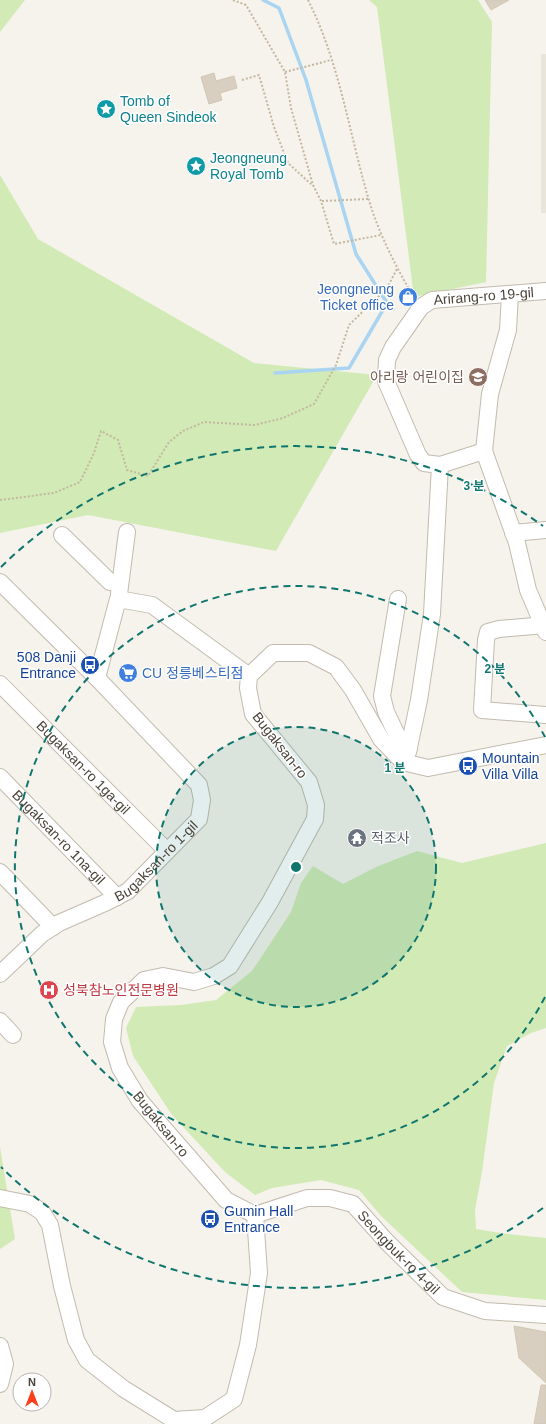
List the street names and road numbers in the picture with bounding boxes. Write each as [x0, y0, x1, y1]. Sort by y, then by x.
street label: Arirang-ro 19-gil [433, 284, 534, 308]
street label: Bugaksan-ro [249, 709, 311, 781]
street label: Bugaksan-ro 1ga-gil [33, 717, 133, 817]
street label: Bugaksan-ro 1na-gil [9, 787, 108, 888]
street label: Bugaksan-ro 1-gil [112, 817, 201, 905]
street label: Bugaksan-ro [130, 1088, 192, 1160]
street label: Seongbuk-ro 4-gil [354, 1207, 443, 1297]

